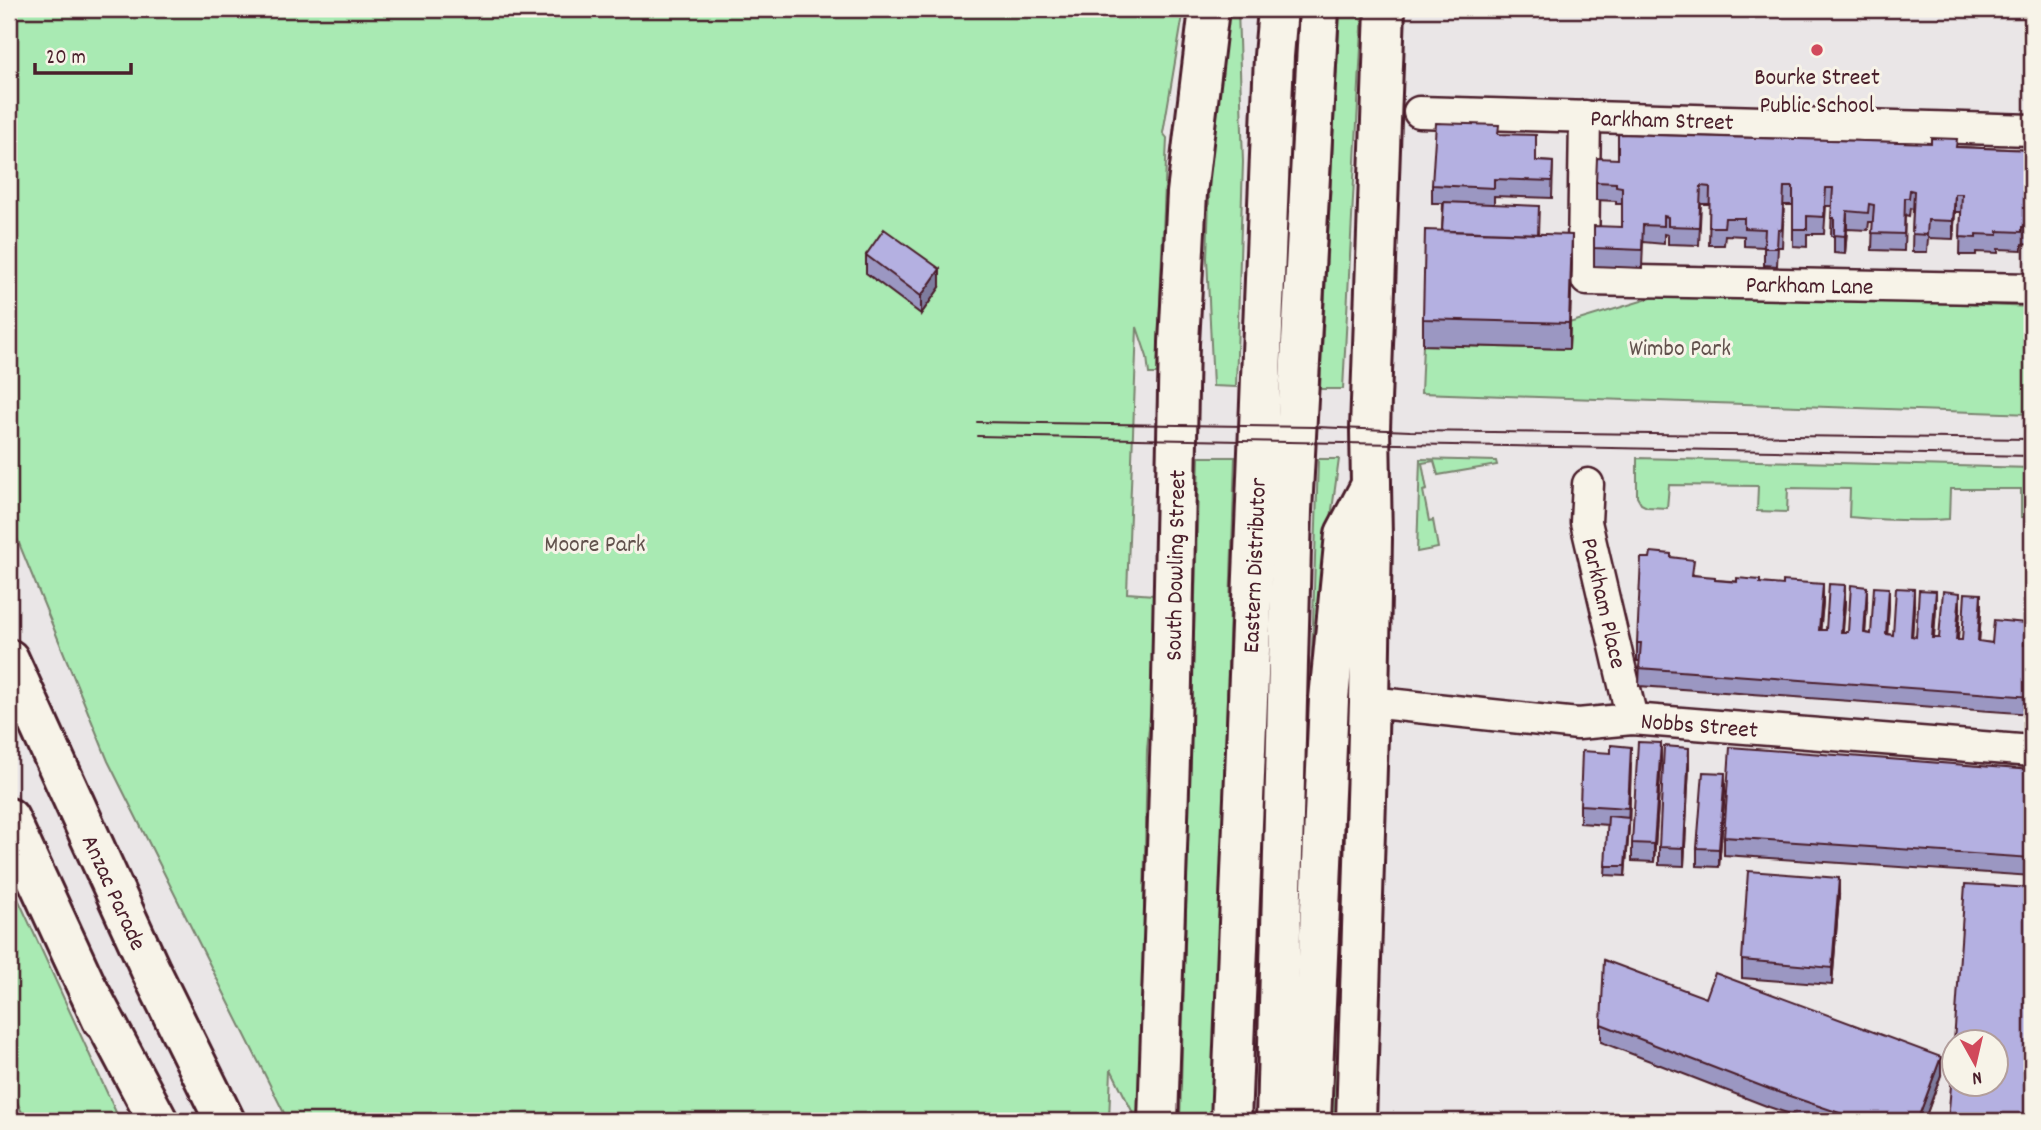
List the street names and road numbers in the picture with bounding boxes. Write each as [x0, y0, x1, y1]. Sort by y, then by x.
street label: Parkham Street [1590, 103, 1734, 141]
street label: Parkham Lane [1745, 269, 1874, 306]
street label: South Dowling Street [1158, 469, 1196, 661]
street label: Eastern Distributor [1236, 477, 1277, 654]
street label: Parkham Place [1570, 535, 1634, 672]
street label: Nobbs Street [1639, 706, 1759, 749]
street label: Anzac Parade [71, 830, 153, 957]

